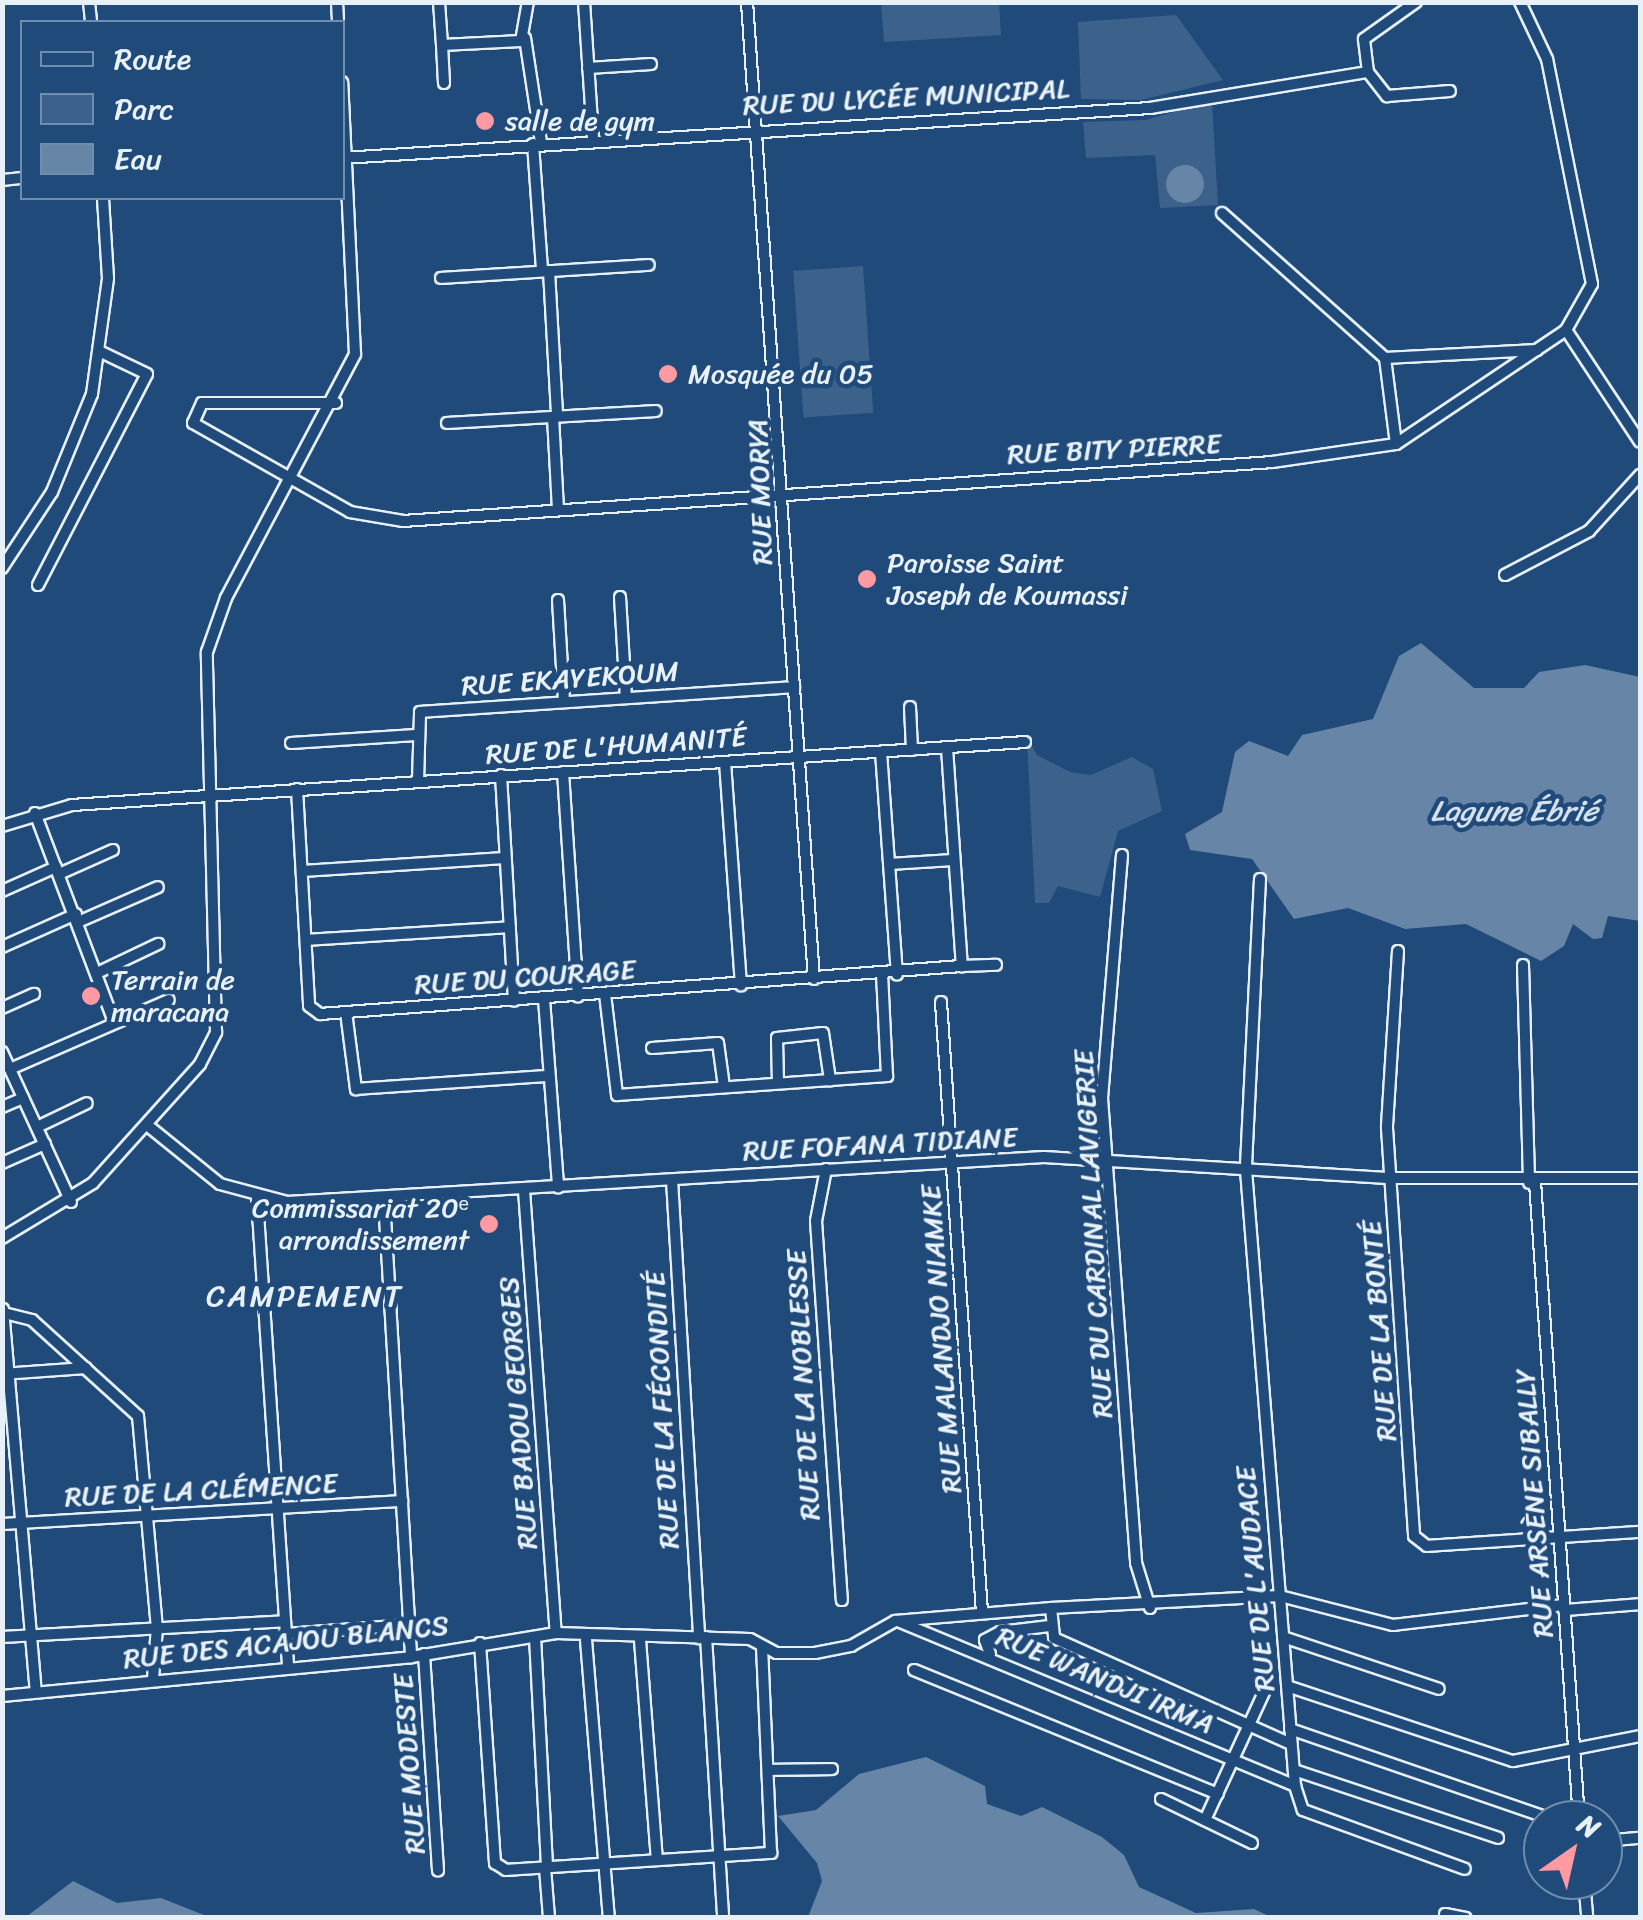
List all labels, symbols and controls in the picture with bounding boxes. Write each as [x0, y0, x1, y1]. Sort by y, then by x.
legend [20, 20, 345, 200]
text: Route [114, 32, 191, 86]
street label: RUE DU LYCÉE MUNICIPAL [744, 72, 1068, 122]
text: Parc [114, 82, 175, 136]
place label: salle de gym [505, 104, 656, 138]
marker: salle de gym [474, 110, 496, 132]
text: Eau [114, 132, 162, 186]
place label: Mosquée du 05 [688, 357, 874, 391]
marker: Mosquée du 05 [657, 363, 679, 385]
street label: RUE MORYA [741, 419, 779, 565]
street label: RUE BITY PIERRE [1004, 427, 1224, 471]
place label: Paroisse Saint Joseph de Koumassi [887, 546, 1129, 612]
marker: Paroisse Saint Joseph de Koumassi [856, 568, 878, 590]
street label: RUE EKAYEKOUM [461, 655, 679, 703]
street label: RUE DE L'HUMANITÉ [486, 720, 746, 772]
water label: Lagune Ébrié [1430, 793, 1598, 829]
street label: RUE DU COURAGE [413, 952, 637, 1002]
place label: Terrain de maracana [111, 963, 235, 1029]
marker: Terrain de maracana [80, 985, 102, 1007]
street label: RUE DU CARDINAL LAVIGERIE [1067, 1048, 1119, 1420]
street label: RUE FOFANA TIDIANE [741, 1120, 1019, 1168]
street label: RUE MALANDJO NIAMKE [913, 1183, 969, 1495]
place label: Commissariat 20ᵉ arrondissement [252, 1191, 469, 1257]
marker: Commissariat 20ᵉ arrondissement [478, 1213, 500, 1235]
street label: RUE DE LA BONTÉ [1355, 1219, 1403, 1443]
street label: RUE DE LA NOBLESSE [779, 1249, 827, 1521]
street label: RUE DE LA FÉCONDITÉ [638, 1270, 686, 1550]
street label: RUE BADOU GEORGES [492, 1276, 544, 1550]
district label: CAMPEMENT [206, 1278, 404, 1314]
street label: RUE ARSÈNE SIBALLY [1508, 1364, 1560, 1642]
street label: RUE DE L'AUDACE [1228, 1465, 1282, 1693]
street label: RUE DE LA CLÉMENCE [64, 1466, 338, 1514]
street label: RUE DES ACAJOU BLANCS [120, 1608, 452, 1676]
street label: RUE WANDJI IRMA [992, 1619, 1218, 1741]
street label: RUE MODESTE [386, 1674, 432, 1854]
north arrow [1523, 1800, 1623, 1900]
text: N [1567, 1801, 1611, 1852]

